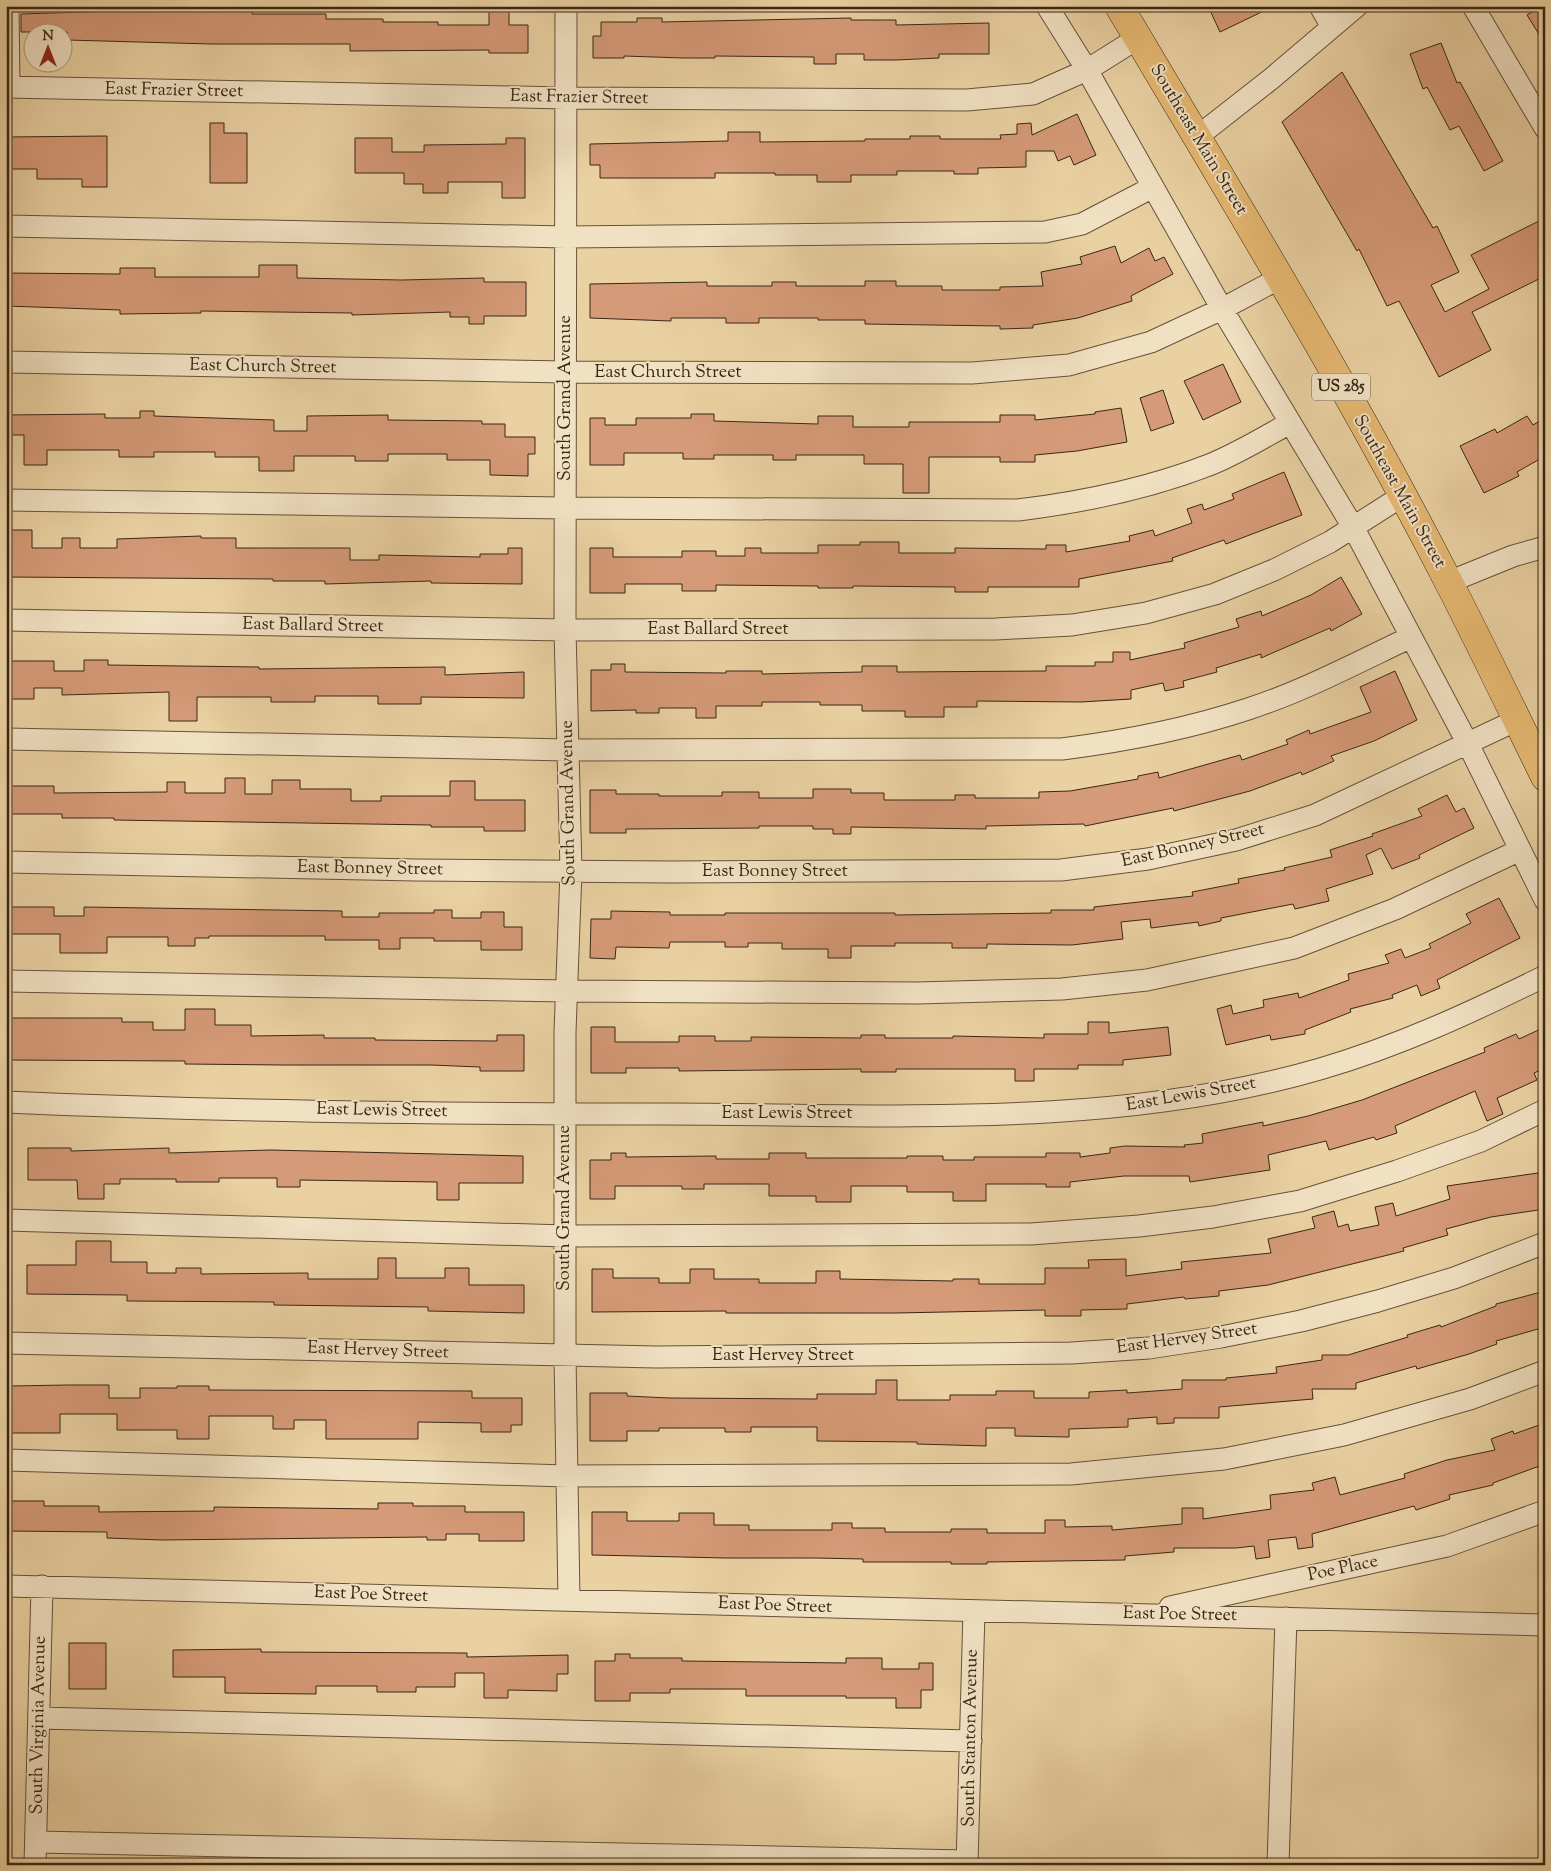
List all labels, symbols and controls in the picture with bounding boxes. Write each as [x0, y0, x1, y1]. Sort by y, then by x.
north arrow [22, 22, 72, 72]
text: N [42, 27, 54, 47]
street label: Southeast Main Street [1143, 60, 1253, 220]
street label: East Frazier Street [105, 77, 243, 105]
street label: East Frazier Street [510, 84, 648, 112]
street label: South Grand Avenue [553, 315, 579, 481]
street label: East Church Street [189, 353, 337, 381]
street label: East Church Street [594, 360, 742, 386]
road number: US 285 [1312, 374, 1370, 401]
street label: Southeast Main Street [1346, 410, 1452, 574]
street label: East Ballard Street [242, 612, 384, 640]
street label: East Ballard Street [647, 617, 789, 643]
street label: South Grand Avenue [555, 720, 583, 886]
street label: East Bonney Street [1119, 817, 1267, 875]
street label: East Bonney Street [297, 855, 443, 883]
street label: East Bonney Street [702, 859, 848, 885]
street label: East Lewis Street [1124, 1071, 1258, 1119]
street label: East Lewis Street [316, 1097, 448, 1125]
street label: East Lewis Street [721, 1101, 853, 1127]
street label: South Grand Avenue [552, 1125, 578, 1291]
street label: East Hervey Street [1115, 1316, 1259, 1362]
street label: East Hervey Street [307, 1336, 449, 1366]
street label: East Hervey Street [712, 1343, 854, 1369]
street label: Poe Place [1305, 1549, 1381, 1589]
street label: East Poe Street [314, 1580, 428, 1610]
street label: East Poe Street [718, 1591, 832, 1621]
street label: East Poe Street [1123, 1601, 1237, 1629]
street label: South Virginia Avenue [24, 1635, 54, 1815]
street label: South Stanton Avenue [956, 1649, 986, 1827]

